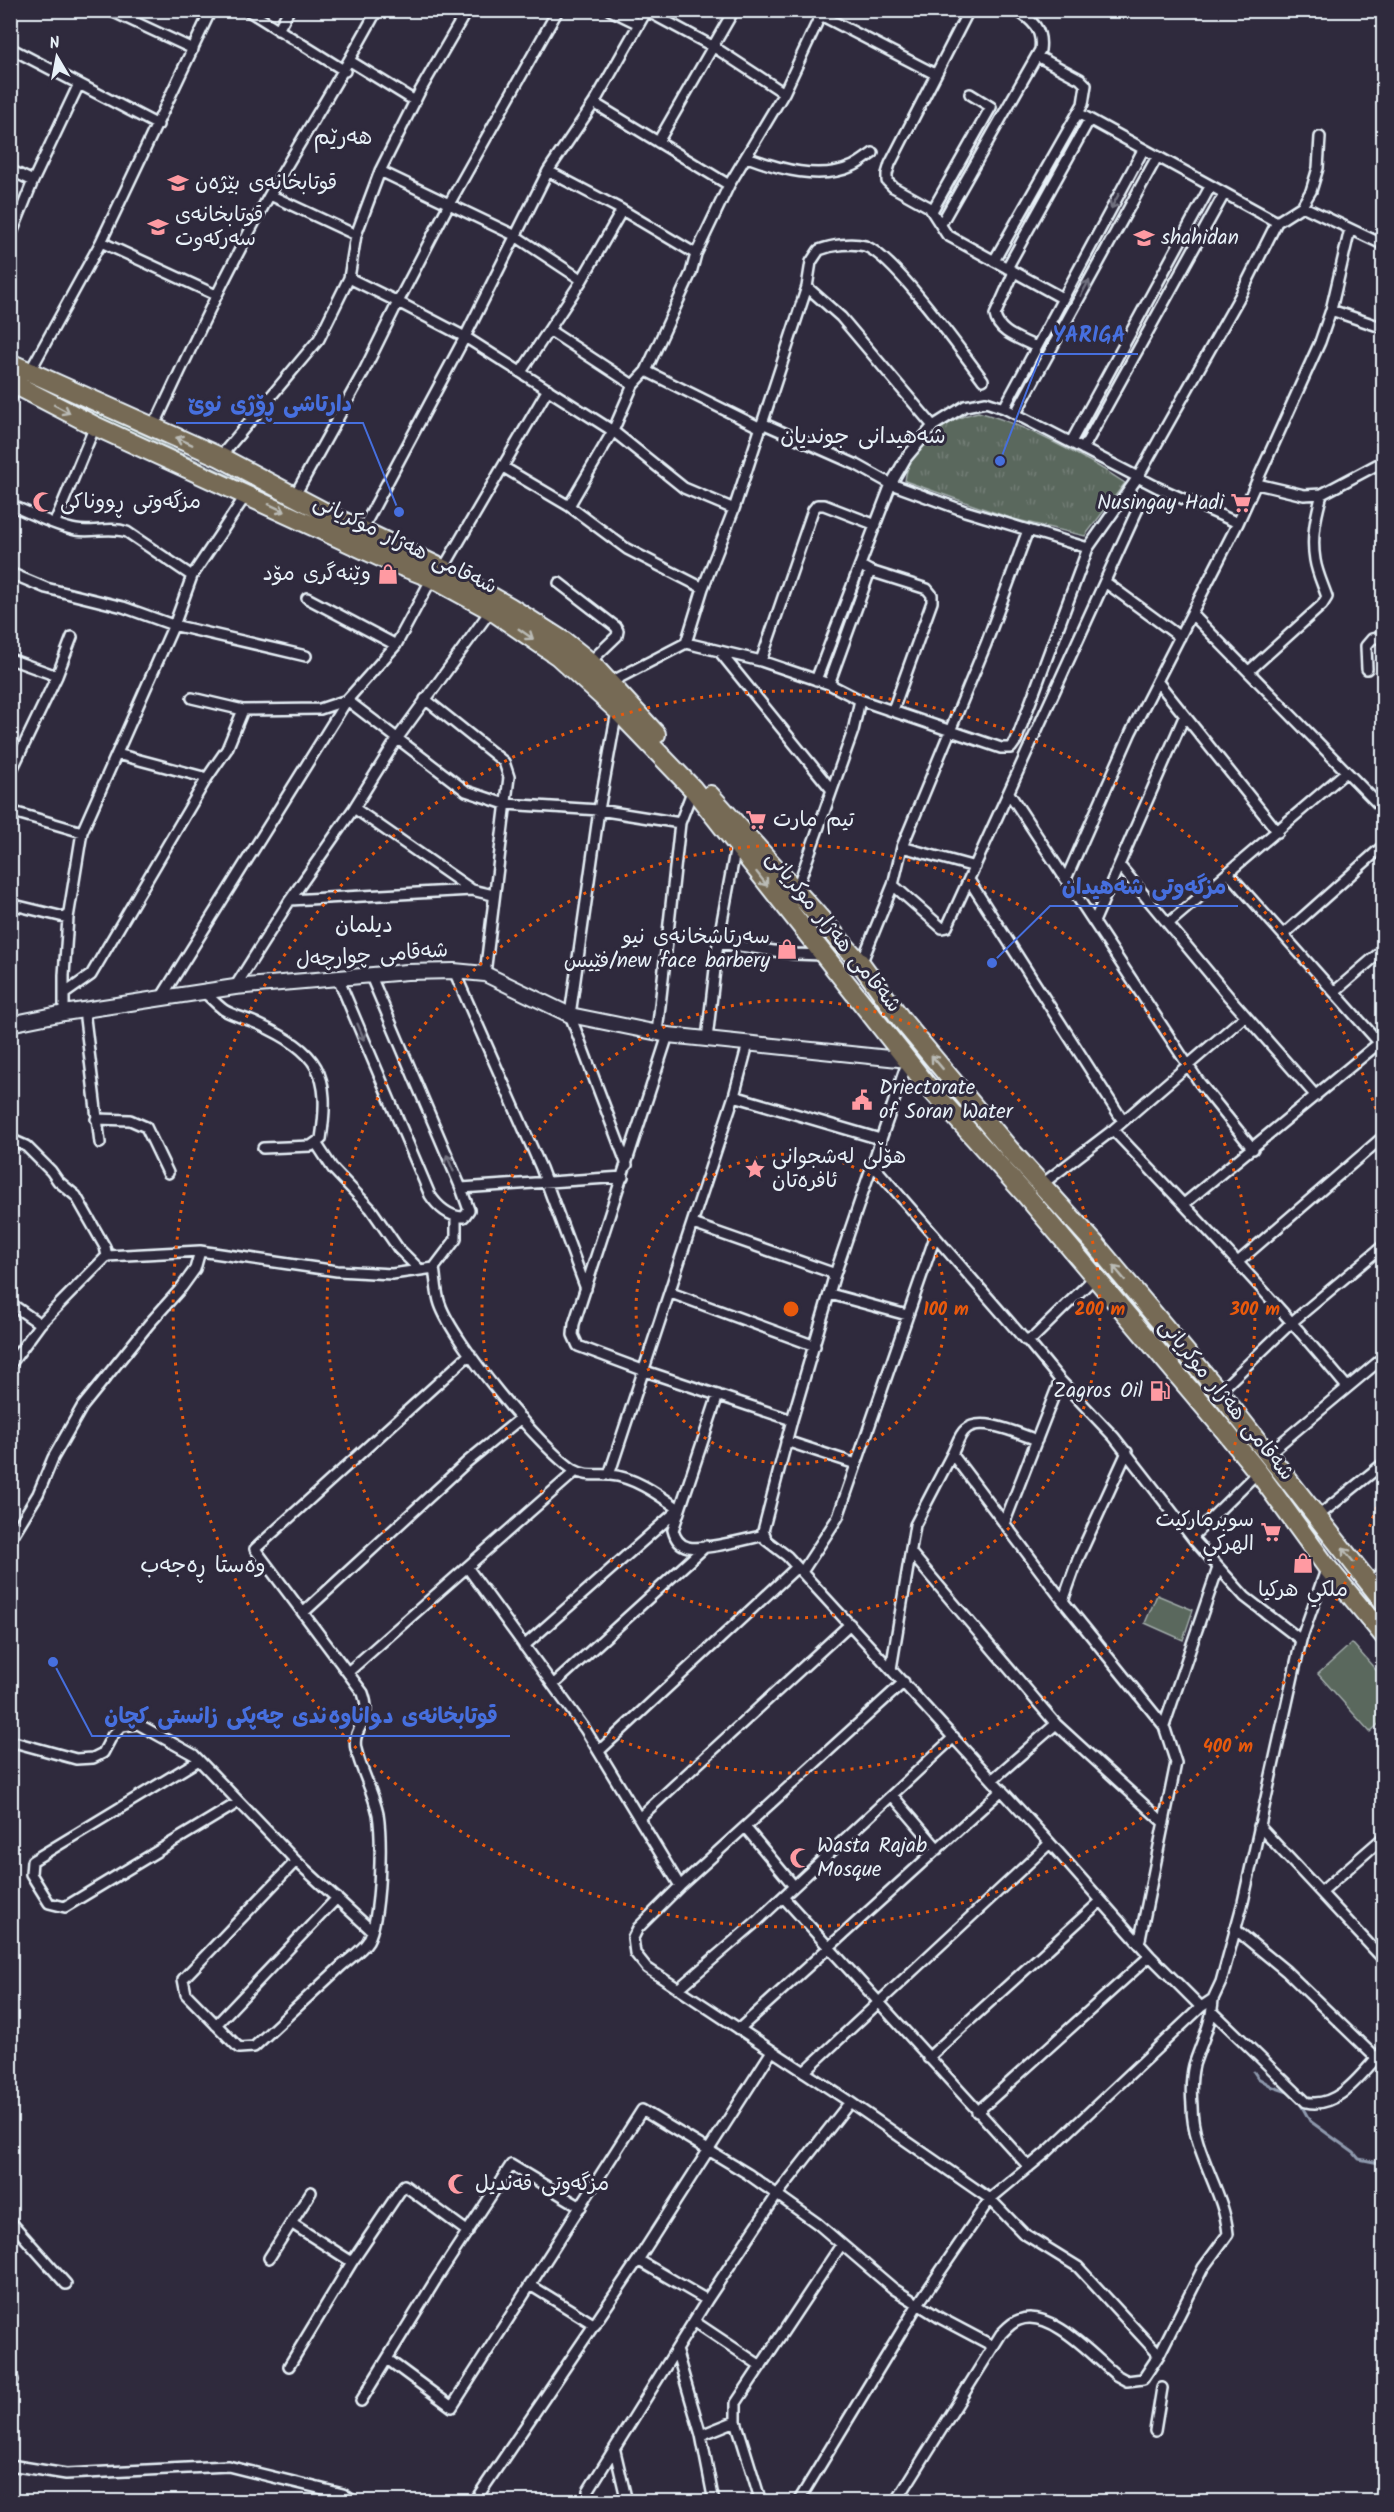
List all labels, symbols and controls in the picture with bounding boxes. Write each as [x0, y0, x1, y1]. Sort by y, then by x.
north arrow [27, 27, 87, 87]
text: N [48, 31, 62, 57]
district label: ھەرێم [314, 121, 372, 156]
place label: قوتابخانەی بێژەن [195, 167, 337, 200]
school or university icon: قوتابخانەی بێژەن [166, 171, 190, 195]
one-way arrow [1109, 192, 1121, 209]
place label: قوتابخانەی سەرکەوت [175, 199, 264, 256]
school or university icon: قوتابخانەی سەرکەوت [146, 215, 170, 239]
place label: shahidan [1161, 222, 1239, 255]
school or university icon: shahidan [1132, 226, 1156, 250]
one-way arrow [1079, 280, 1091, 297]
callout: YARIGA [1041, 314, 1138, 354]
text: YARIGA [1052, 319, 1126, 354]
callout: دارتاشی ڕۆژی نوێ [176, 383, 363, 423]
text: دارتاشی ڕۆژی نوێ [187, 388, 352, 423]
one-way arrow [53, 404, 71, 415]
district label: شەھیدانی جوندیان [780, 420, 946, 455]
one-way arrow [176, 435, 194, 447]
place label: مزگەوتی ڕووناکی [60, 486, 201, 519]
street label: شەقامی ھەژار موکریانی [307, 486, 503, 604]
place label: Nusingay Hadi [1097, 487, 1225, 520]
mosque icon: مزگەوتی ڕووناکی [31, 490, 55, 514]
supermarket icon: Nusingay Hadi [1229, 491, 1253, 515]
one-way arrow [268, 503, 286, 515]
place label: وێنەگری مۆد [263, 558, 371, 591]
shop icon: وێنەگری مۆد [376, 562, 400, 586]
one-way arrow [517, 628, 533, 640]
place label: تيم مارت [773, 804, 855, 837]
supermarket icon: تيم مارت [744, 808, 768, 832]
street label: شەقامی ھەژار موکریانی [757, 844, 909, 1020]
callout: مزگەوتی شەهیدان [1050, 866, 1238, 906]
one-way arrow [756, 870, 769, 886]
text: مزگەوتی شەهیدان [1062, 871, 1226, 906]
district label: دیلمان [335, 909, 393, 944]
place label: سەرتاشخانەی نیو فێیس/new face barbery [564, 921, 770, 978]
street label: شەقامی چوارچەل [295, 934, 449, 978]
shop icon: سەرتاشخانەی نیو فێیس/new face barbery [775, 937, 799, 961]
one-way arrow [356, 1023, 367, 1041]
one-way arrow [930, 1055, 944, 1070]
place label: Driectorate of Soran Water [879, 1072, 1014, 1129]
public building icon: Driectorate of Soran Water [850, 1088, 874, 1112]
place label: هۆڵی لەشجوانی ئافرەتان [772, 1141, 906, 1198]
one-way arrow [444, 1154, 455, 1173]
place icon: هۆڵی لەشجوانی ئافرەتان [743, 1157, 767, 1181]
one-way arrow [1113, 1265, 1126, 1281]
text: 100 m [923, 1296, 969, 1325]
text: 200 m [1075, 1296, 1126, 1325]
text: 300 m [1229, 1296, 1280, 1325]
centre of rings [781, 1299, 801, 1319]
street label: شەقامی ھەژار موکریانی [1150, 1312, 1302, 1488]
place label: Zagros Oil [1053, 1375, 1143, 1408]
fuel station icon: Zagros Oil [1148, 1379, 1172, 1403]
place label: سوبرماركيت الهركي [1155, 1504, 1254, 1562]
supermarket icon: سوبرماركيت الهركي [1259, 1520, 1283, 1544]
one-way arrow [1341, 1548, 1354, 1564]
district label: وەستا ڕەجەب [140, 1549, 266, 1584]
shop icon: ملكي هركيا [1291, 1551, 1315, 1575]
place label: ملكي هركيا [1258, 1574, 1348, 1608]
callout: قوتابخانەی دواناوەندی چەپکی زانستی کچان [92, 1696, 510, 1736]
text: قوتابخانەی دواناوەندی چەپکی زانستی کچان [104, 1700, 498, 1735]
text: 400 m [1203, 1733, 1253, 1762]
place label: Wasta Rajab Mosque [817, 1830, 927, 1887]
mosque icon: Wasta Rajab Mosque [788, 1846, 812, 1870]
place label: مزگەوتی قەندیل [475, 2168, 609, 2201]
mosque icon: مزگەوتی قەندیل [446, 2172, 470, 2196]

